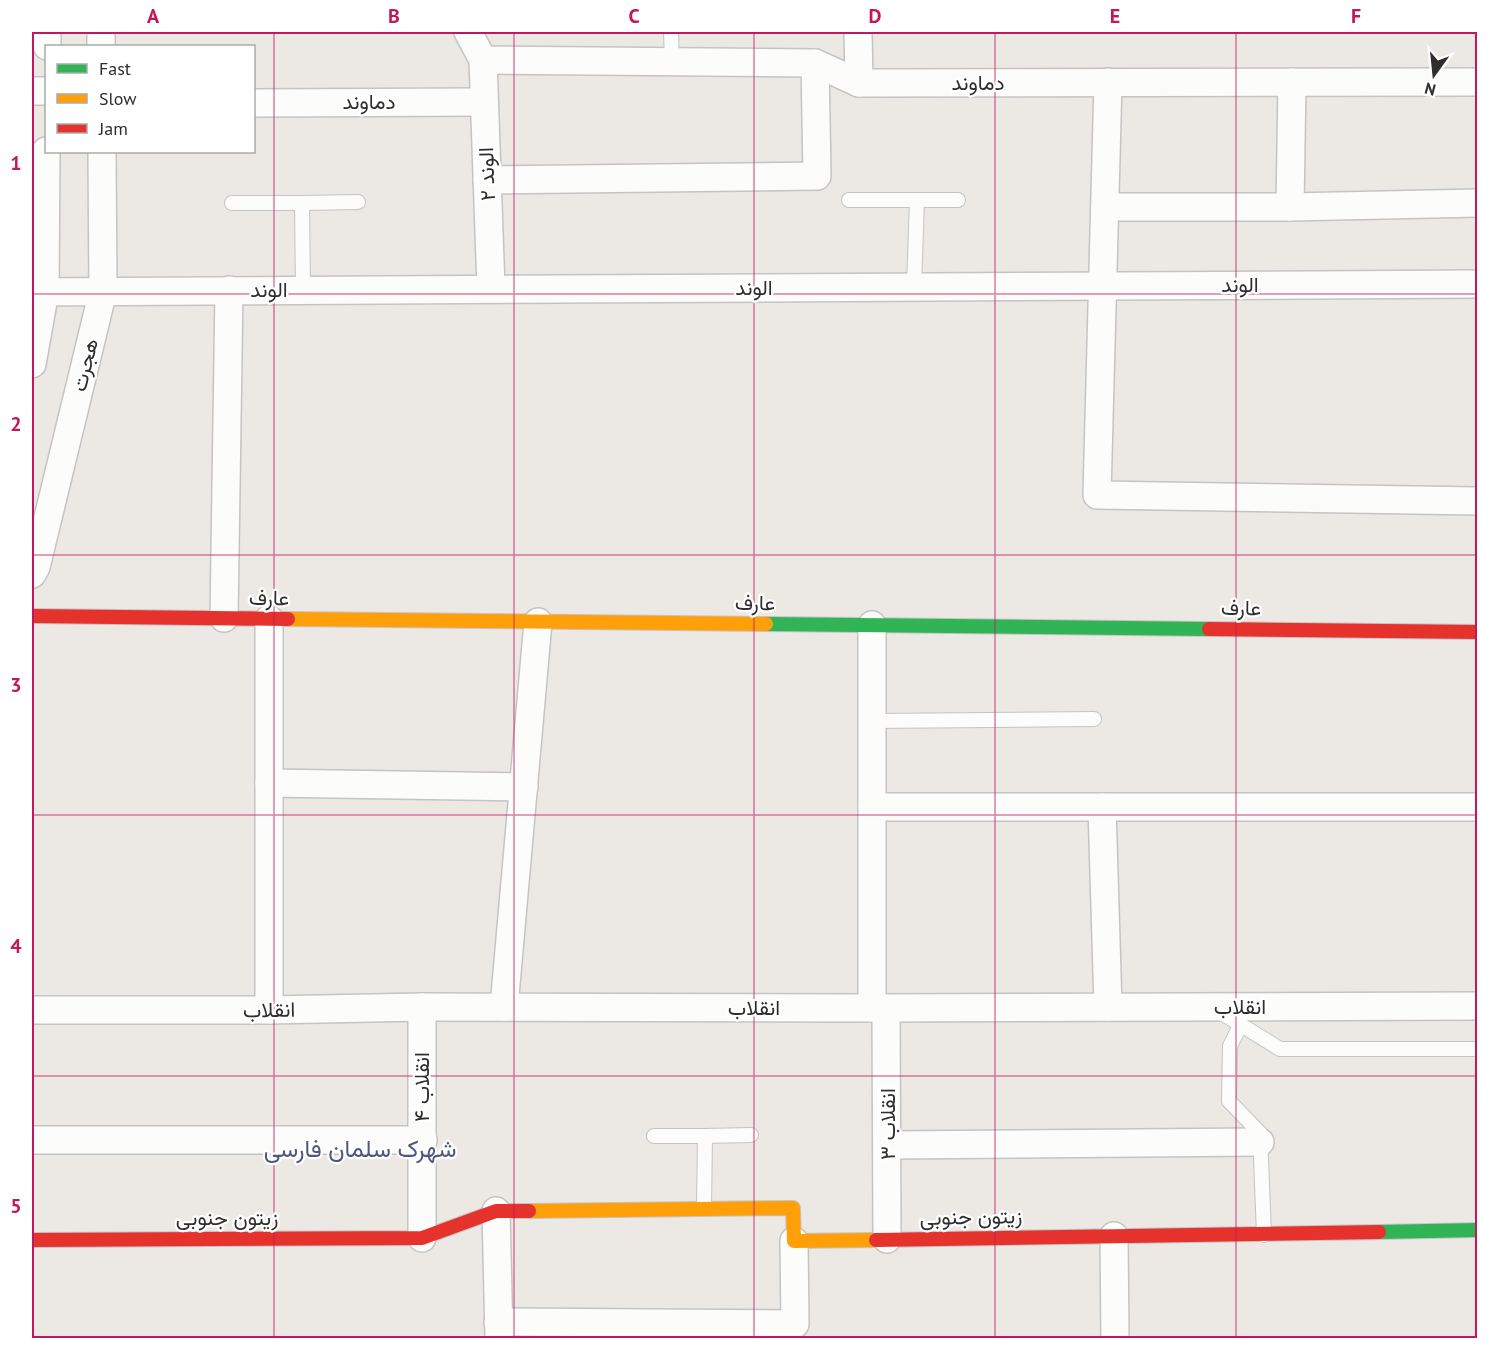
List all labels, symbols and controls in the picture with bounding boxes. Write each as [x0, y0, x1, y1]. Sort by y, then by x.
text: A [147, 3, 160, 29]
text: B [388, 3, 400, 29]
text: C [628, 3, 640, 29]
text: D [869, 3, 882, 29]
text: E [1110, 3, 1120, 29]
text: F [1351, 3, 1361, 29]
legend [45, 45, 255, 153]
north arrow [1404, 45, 1464, 105]
text: Fast [99, 57, 131, 80]
street label: دماوند [951, 69, 1005, 96]
text: N [1422, 78, 1438, 101]
text: Slow [99, 87, 137, 110]
street label: دماوند [342, 88, 396, 115]
text: Jam [98, 117, 128, 140]
street label: الوند ۲ [472, 147, 501, 201]
text: 1 [10, 150, 22, 176]
street label: الوند [1221, 271, 1259, 298]
street label: الوند [735, 274, 773, 301]
street label: الوند [250, 276, 288, 303]
street label: هجرت [65, 336, 104, 394]
text: 2 [10, 411, 22, 437]
street label: عارف [249, 584, 289, 611]
street label: عارف [735, 589, 775, 616]
street label: عارف [1221, 594, 1261, 621]
text: 3 [10, 672, 22, 698]
text: 4 [10, 933, 22, 959]
street label: انقلاب [1214, 993, 1266, 1020]
street label: انقلاب [728, 994, 780, 1021]
street label: انقلاب [243, 996, 295, 1023]
street label: انقلاب ۴ [408, 1052, 435, 1122]
street label: انقلاب ۳ [874, 1088, 901, 1160]
district label: شهرک سلمان فارسی [264, 1133, 456, 1164]
text: 5 [10, 1193, 22, 1219]
street label: زیتون جنوبی [919, 1202, 1023, 1231]
street label: زیتون جنوبی [176, 1204, 278, 1231]

